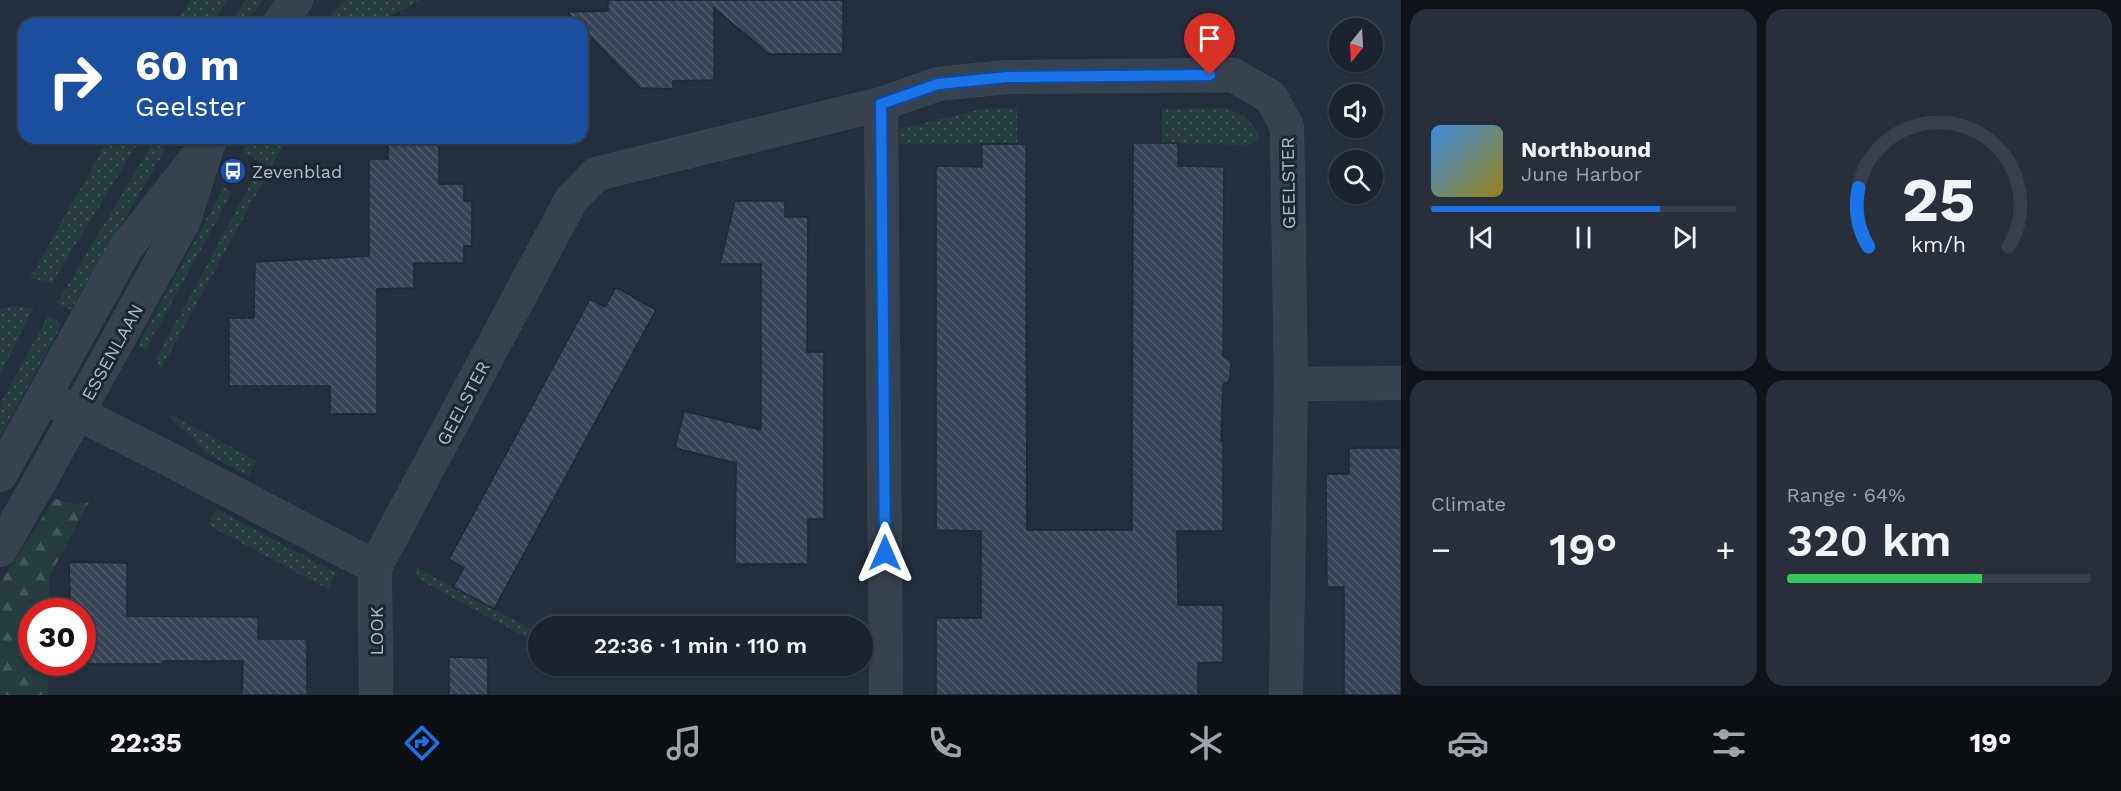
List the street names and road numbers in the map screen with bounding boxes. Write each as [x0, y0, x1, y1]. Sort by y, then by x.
street label: GEELSTER [1277, 137, 1299, 229]
street label: ESSENLAAN [77, 300, 147, 404]
street label: GEELSTER [432, 357, 494, 449]
street label: LOOK [366, 606, 387, 656]

